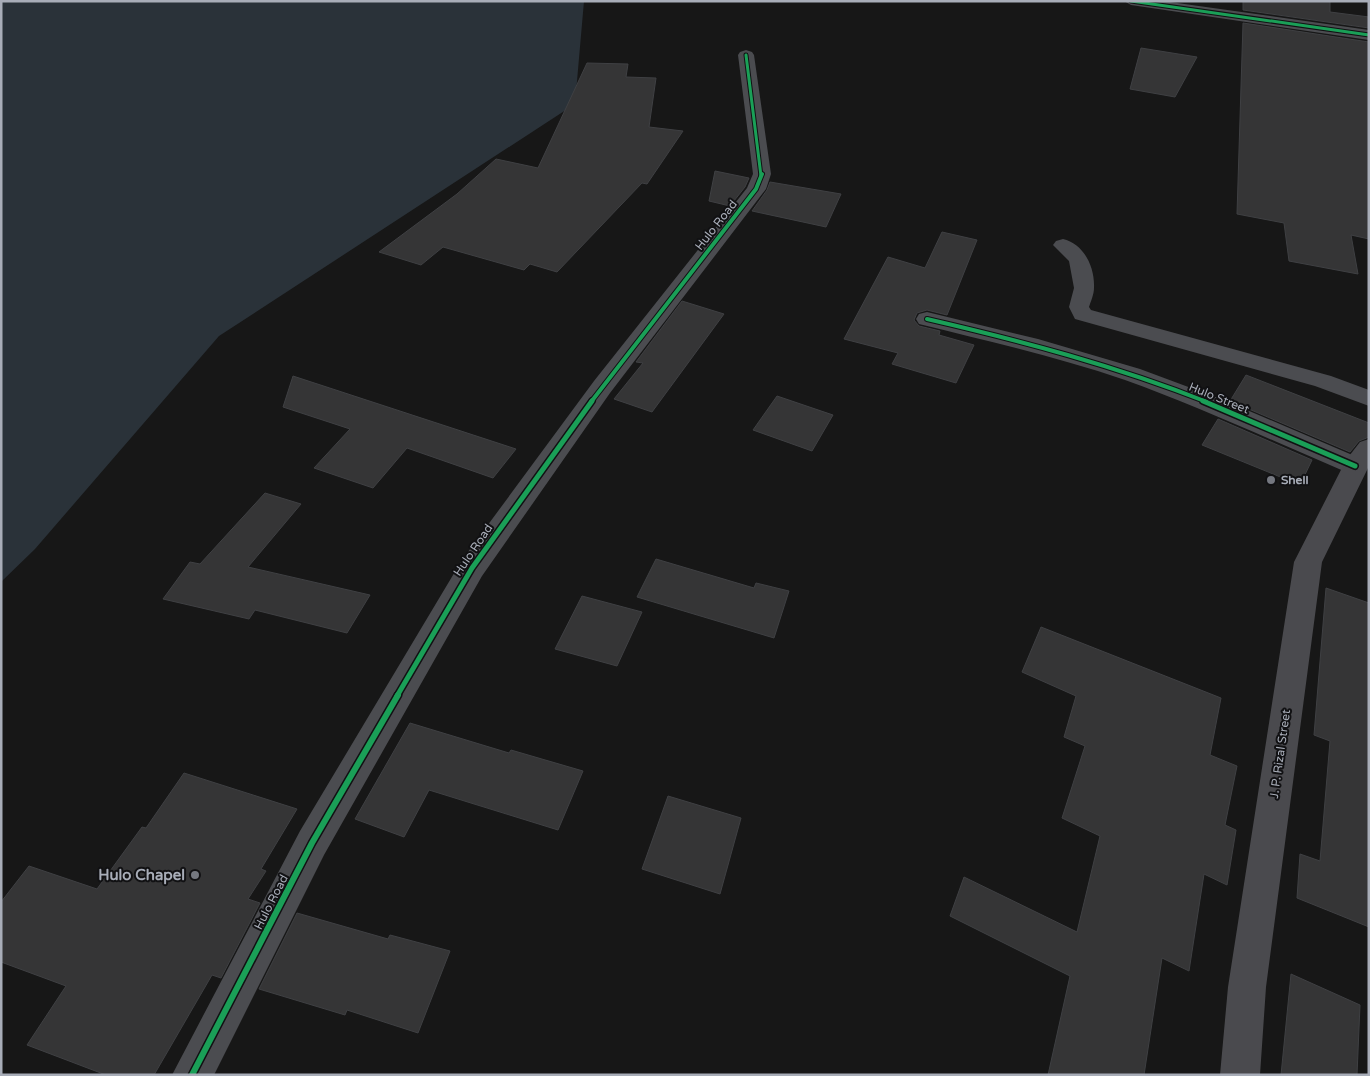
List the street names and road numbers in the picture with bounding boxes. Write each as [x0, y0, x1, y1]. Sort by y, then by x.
street label: Hulo Road [692, 197, 740, 253]
street label: Hulo Street [1187, 380, 1252, 417]
street label: Hulo Road [450, 521, 496, 579]
street label: J. P. Rizal Street [1267, 708, 1293, 799]
street label: Hulo Road [251, 872, 291, 932]

